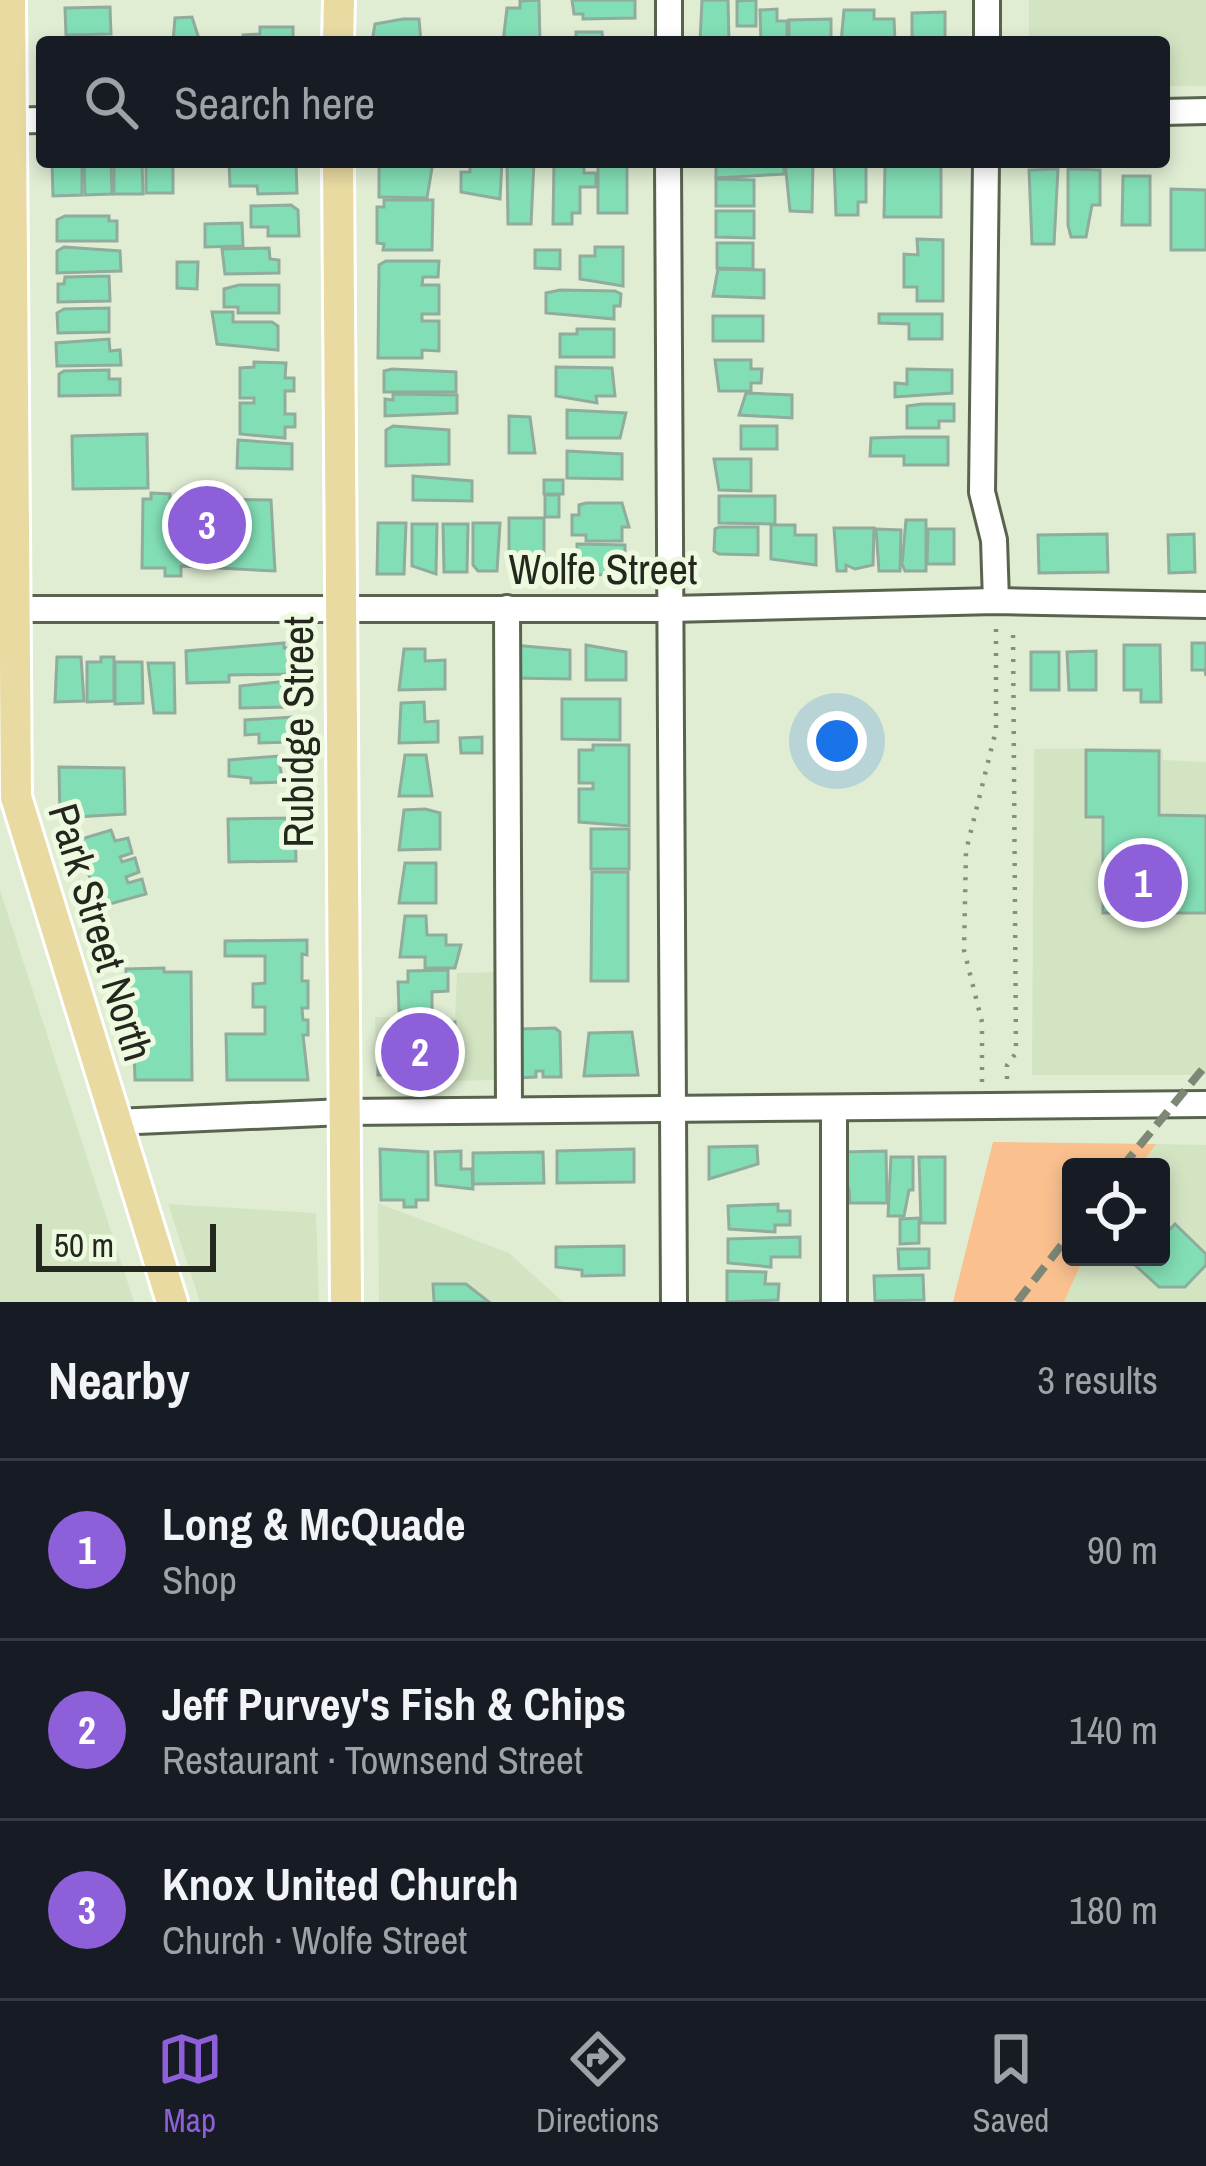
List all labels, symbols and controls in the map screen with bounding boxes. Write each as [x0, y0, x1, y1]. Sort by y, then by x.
search box [36, 36, 1170, 168]
icon: search [78, 69, 144, 135]
text: Search here [174, 72, 375, 133]
pin: 3 [168, 480, 246, 570]
street label: Wolfe Street [509, 541, 697, 597]
street label: Rubidge Street [270, 616, 326, 848]
your location [807, 711, 867, 771]
street label: Park Street North [35, 797, 167, 1067]
pin: 1 [1104, 838, 1182, 928]
pin: 2 [381, 1007, 459, 1097]
map controls [1062, 1158, 1170, 1266]
button: locate [1062, 1158, 1170, 1266]
scale bar [36, 1218, 216, 1271]
text: 50 m [54, 1223, 114, 1267]
text: Nearby [48, 1346, 190, 1415]
text: 3 results [1037, 1354, 1158, 1406]
text: Long & McQuade [162, 1493, 465, 1554]
text: 1 [78, 1524, 96, 1576]
text: 90 m [1087, 1524, 1158, 1576]
text: Shop [162, 1554, 237, 1606]
text: Jeff Purvey's Fish & Chips [162, 1673, 626, 1734]
text: 2 [78, 1704, 96, 1756]
text: 140 m [1069, 1704, 1158, 1756]
text: Restaurant · Townsend Street [162, 1734, 583, 1786]
text: Knox United Church [162, 1853, 519, 1914]
text: 3 [78, 1884, 96, 1936]
text: 180 m [1069, 1884, 1158, 1936]
text: Church · Wolfe Street [162, 1914, 467, 1966]
tab: Map [157, 2026, 223, 2142]
tab: Directions [536, 2026, 659, 2142]
tab: Saved [973, 2026, 1049, 2142]

